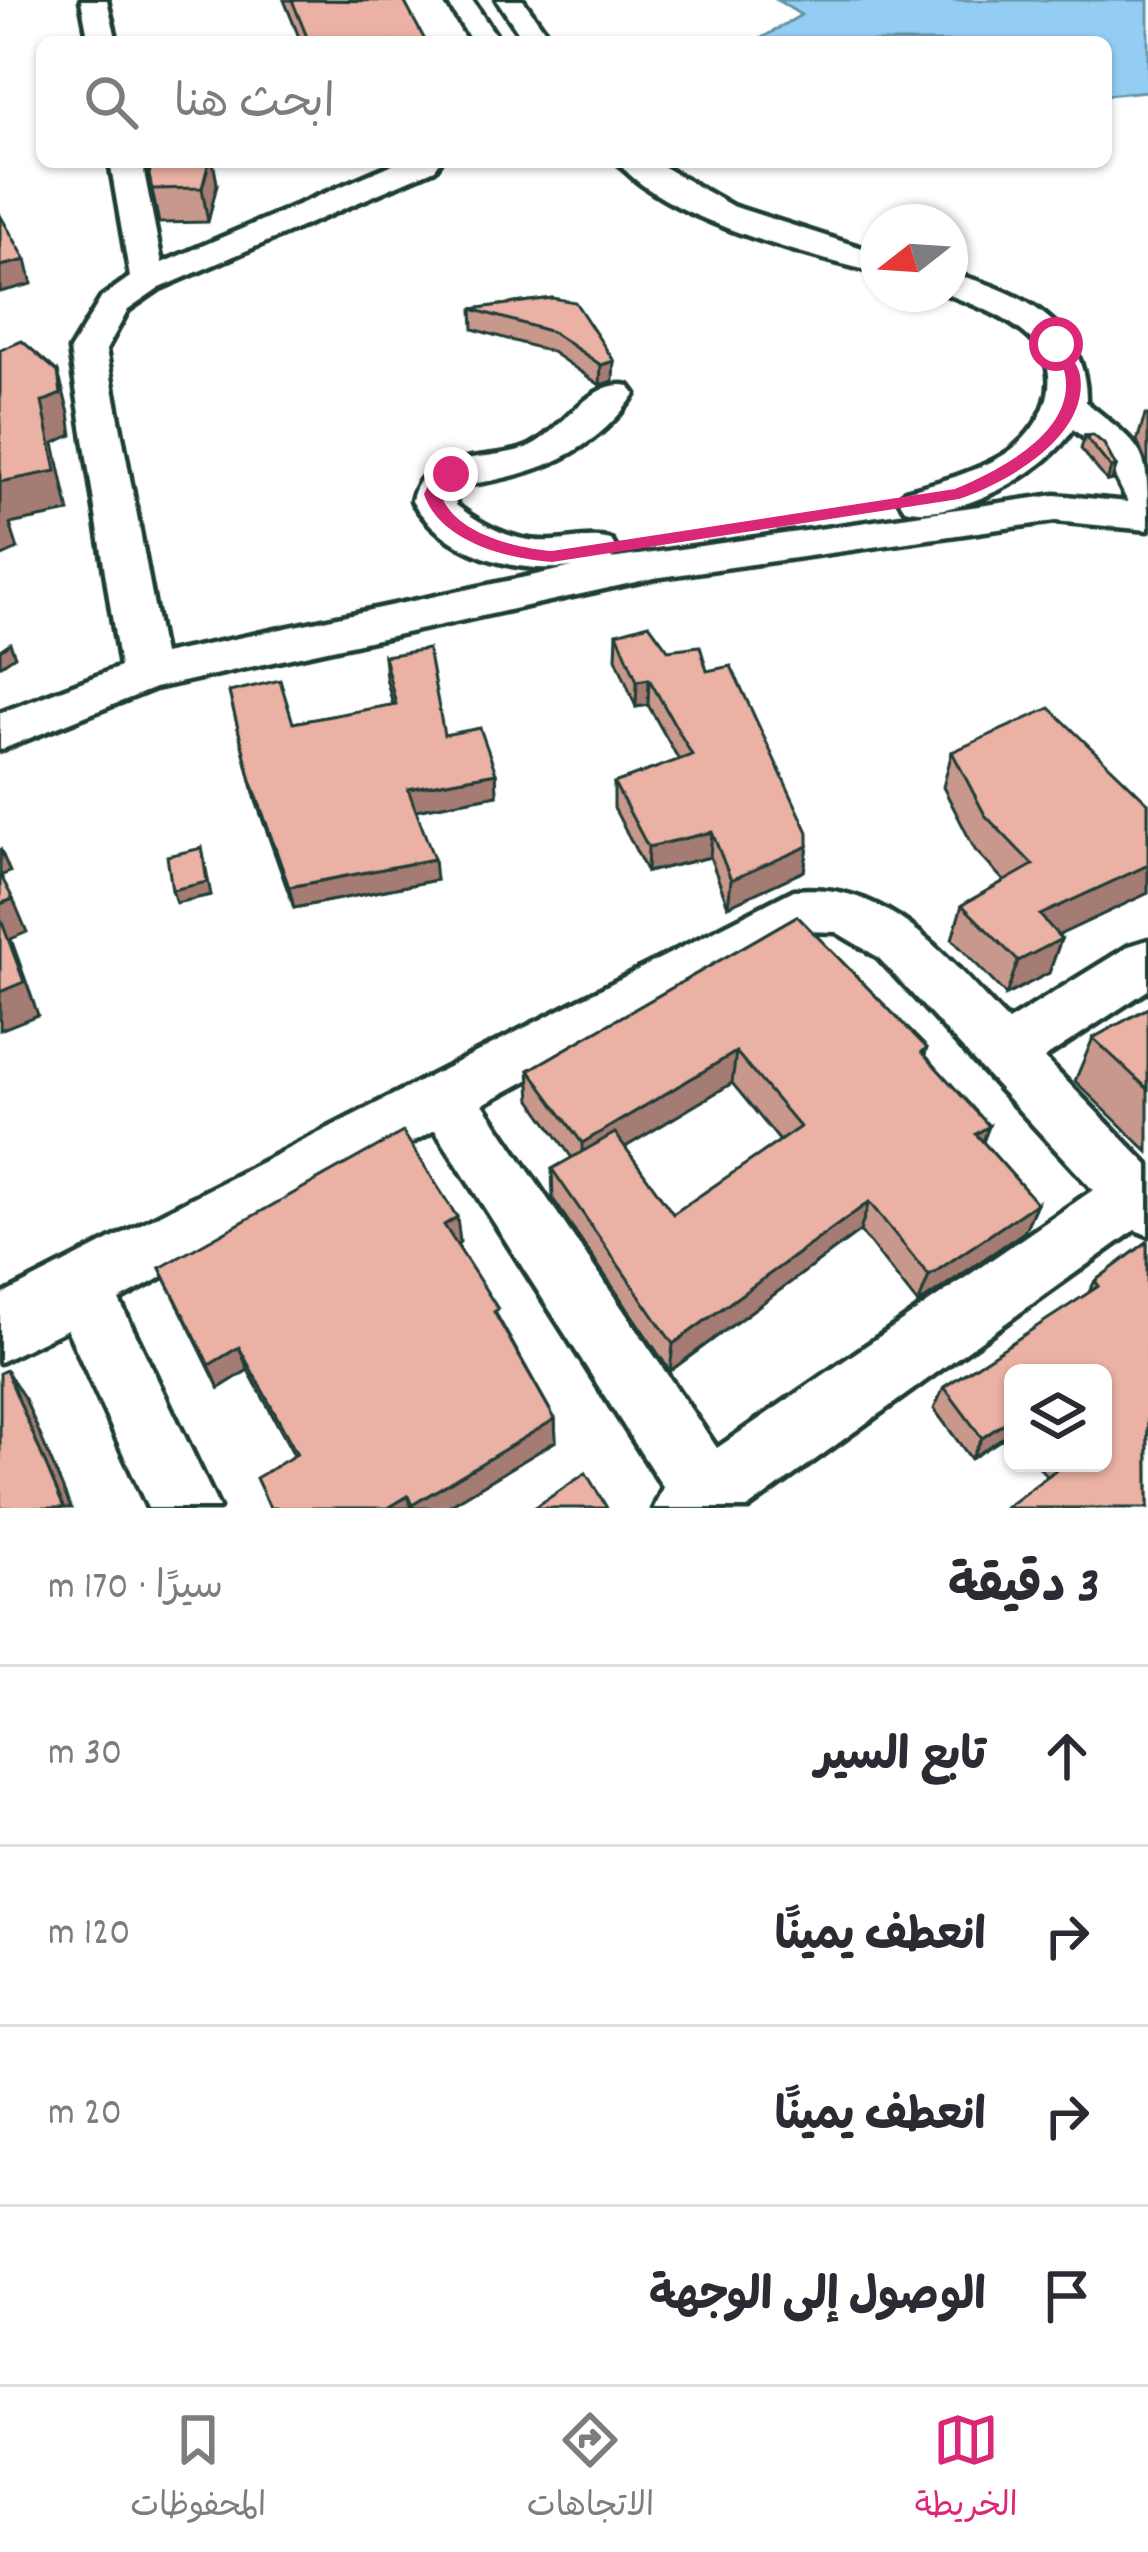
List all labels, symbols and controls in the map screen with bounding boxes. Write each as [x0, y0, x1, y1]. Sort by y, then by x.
search box [36, 36, 1112, 168]
icon: search [78, 69, 144, 135]
text: ابحث هنا [174, 74, 335, 138]
north arrow [860, 204, 968, 312]
route start [1029, 317, 1083, 371]
route end [424, 447, 478, 501]
map controls [1004, 1364, 1112, 1472]
button: layers [1004, 1364, 1112, 1472]
text: 3 دقيقة [948, 1554, 1100, 1626]
text: سيرًا · 170 m [48, 1562, 223, 1617]
icon: ahead [1034, 1723, 1100, 1789]
text: تابع السير [815, 1727, 986, 1791]
text: 30 m [48, 1728, 122, 1783]
icon: right [1034, 1903, 1100, 1969]
text: انعطف يمينًا [775, 1907, 986, 1971]
text: 120 m [48, 1908, 131, 1963]
icon: right [1034, 2083, 1100, 2149]
text: انعطف يمينًا [775, 2087, 986, 2151]
text: 20 m [48, 2088, 122, 2143]
icon: arrive [1034, 2263, 1100, 2329]
text: الوصول إلى الوجهة [649, 2267, 986, 2331]
tab: المحفوظات [130, 2407, 266, 2533]
tab: الاتجاهات [527, 2407, 654, 2533]
tab: الخريطة [915, 2407, 1018, 2533]

